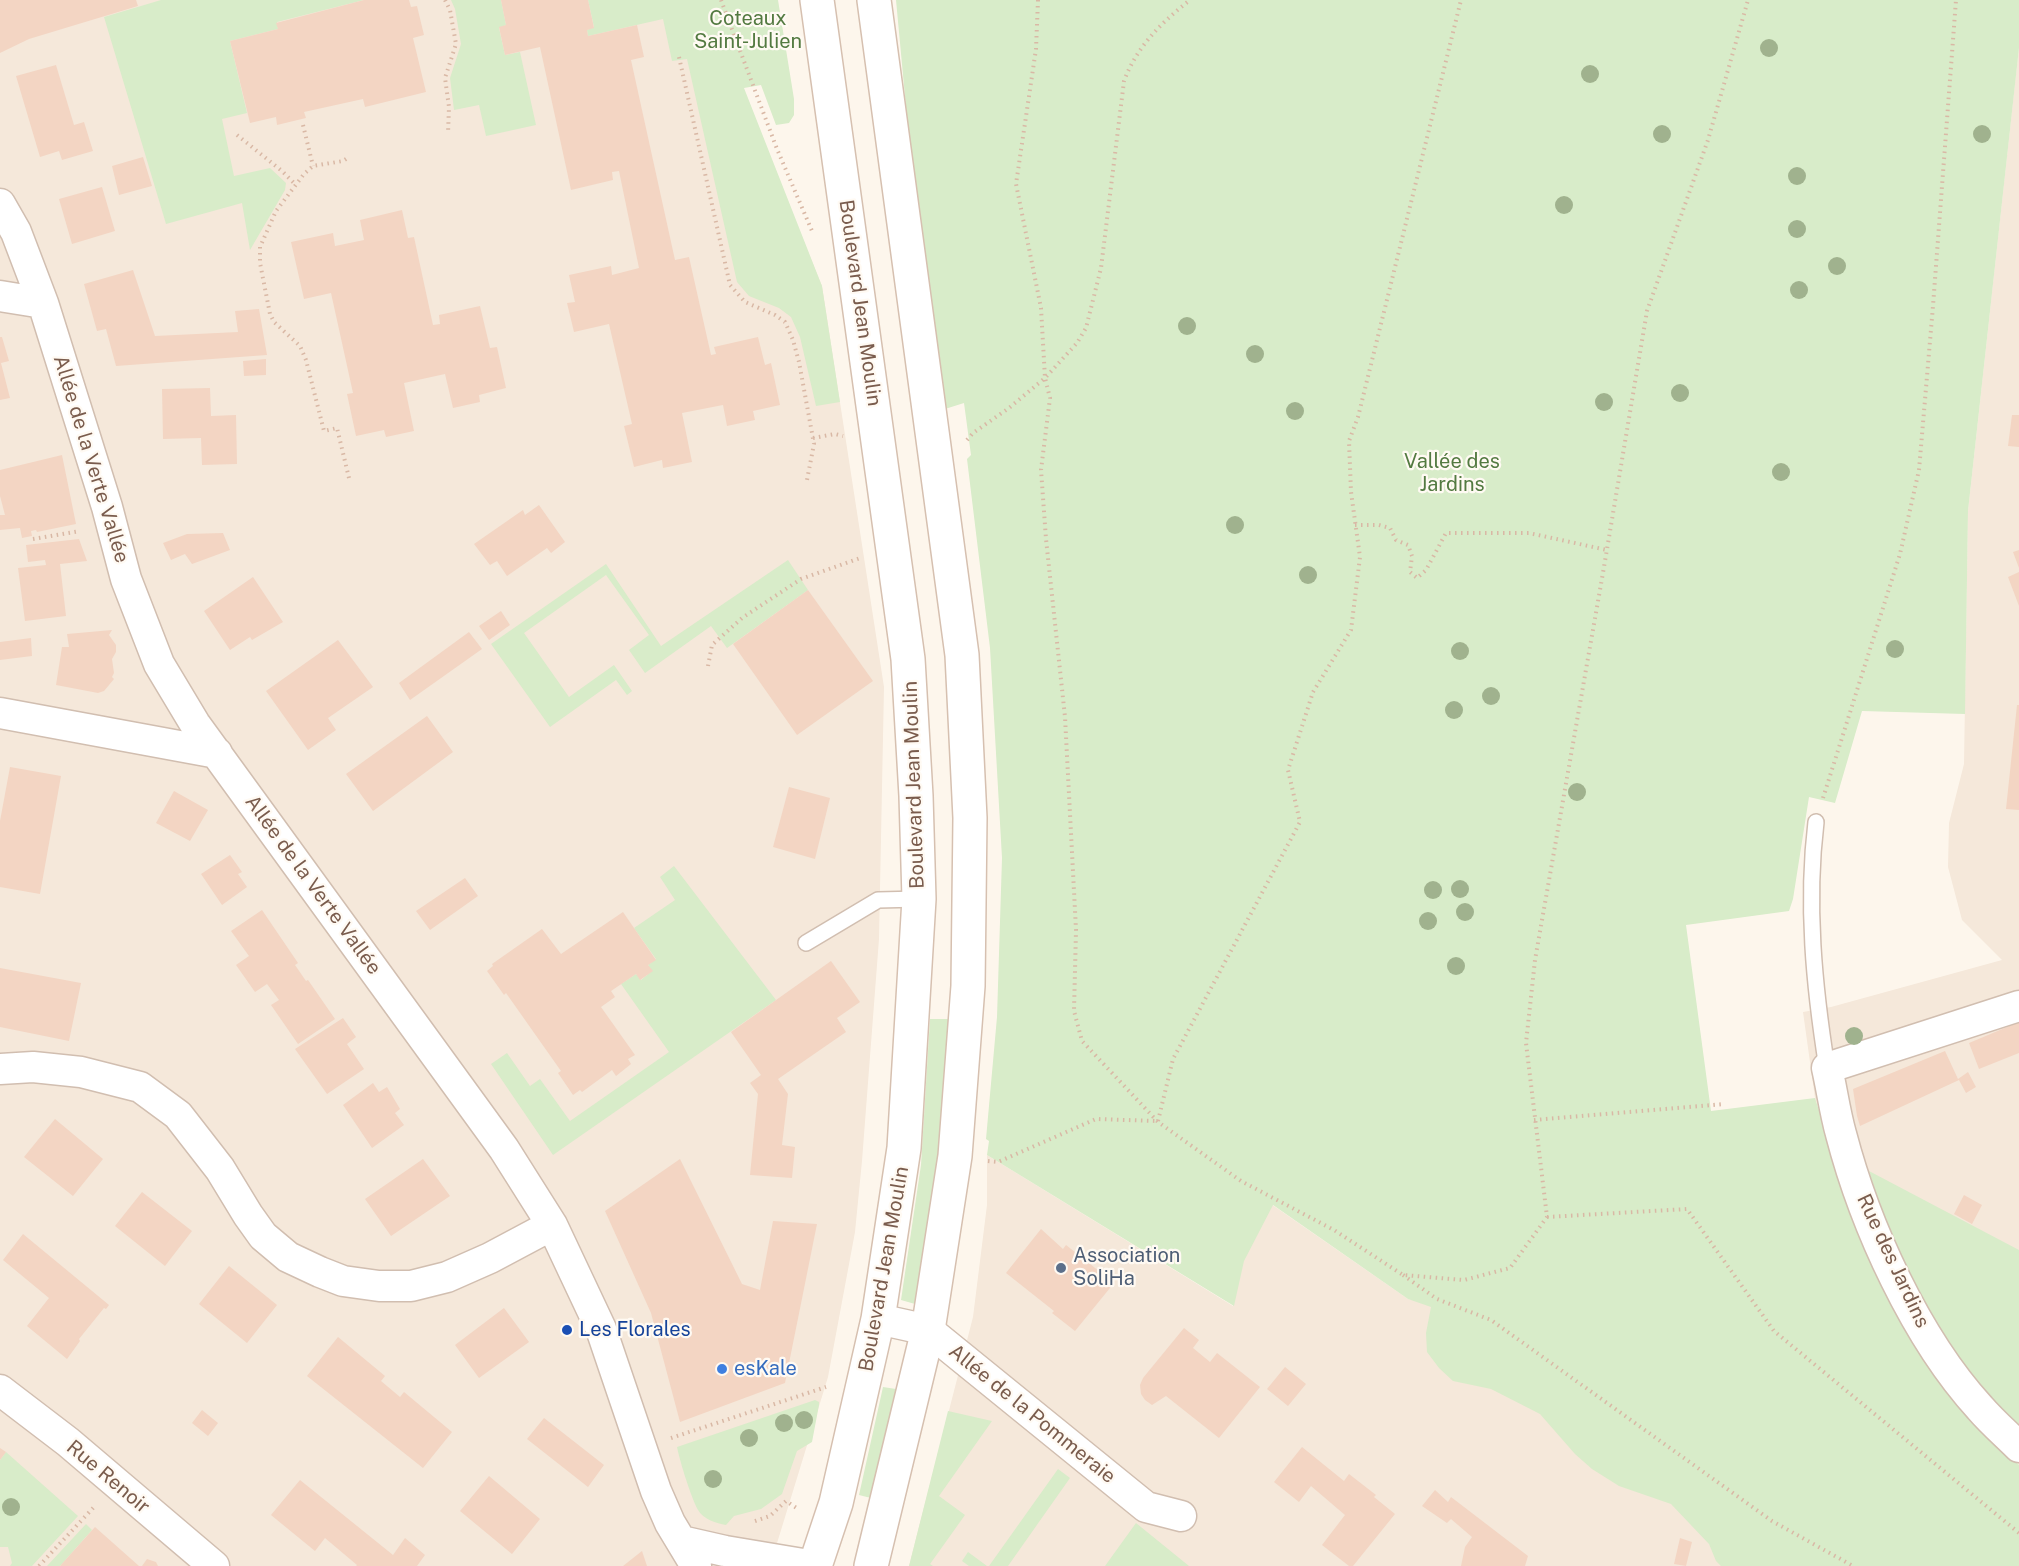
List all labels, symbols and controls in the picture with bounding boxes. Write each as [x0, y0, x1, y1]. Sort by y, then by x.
park label: Coteaux Saint-Julien [694, 7, 802, 54]
street label: Boulevard Jean Moulin [834, 198, 886, 408]
street label: Allée de la Verte Vallée [48, 352, 134, 566]
park label: Vallée des Jardins [1404, 450, 1500, 497]
street label: Boulevard Jean Moulin [898, 681, 930, 889]
street label: Allée de la Verte Vallée [240, 791, 386, 979]
street label: Boulevard Jean Moulin [854, 1164, 914, 1374]
street label: Rue des Jardins [1852, 1190, 1934, 1332]
place label: Association SoliHa [1073, 1244, 1180, 1291]
marker: Association SoliHa [1054, 1261, 1068, 1275]
place label: Les Florales [579, 1318, 691, 1342]
marker: Les Florales [560, 1323, 574, 1337]
street label: Allée de la Pommeraie [944, 1339, 1120, 1489]
place label: esKale [734, 1357, 797, 1381]
marker: esKale [715, 1362, 729, 1376]
street label: Rue Renoir [61, 1435, 155, 1519]

